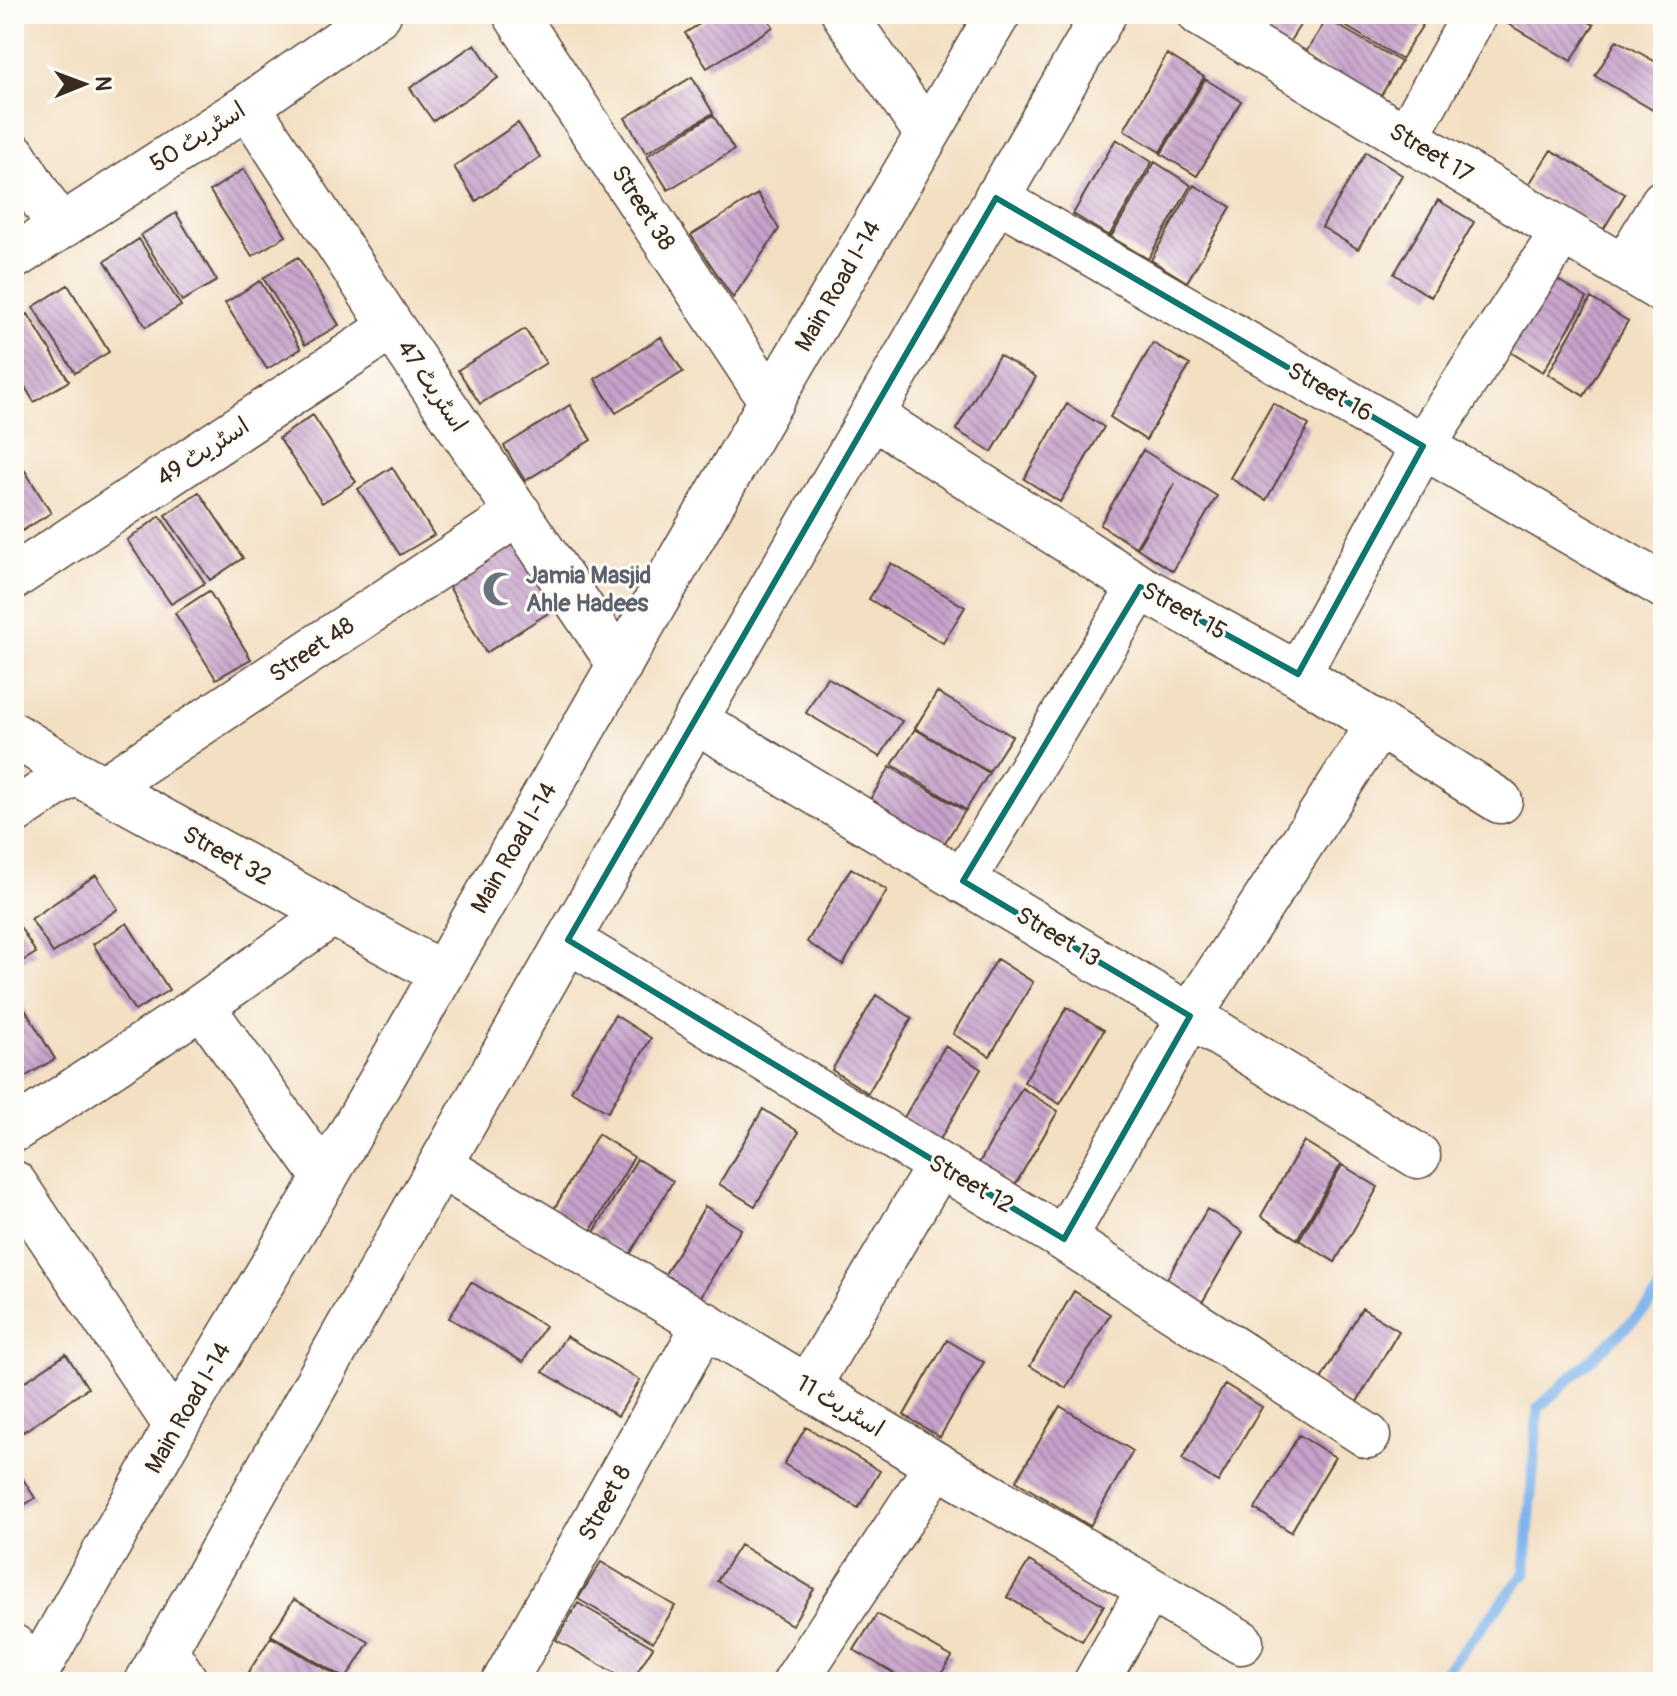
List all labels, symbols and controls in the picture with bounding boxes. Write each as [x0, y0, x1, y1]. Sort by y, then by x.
north arrow [44, 44, 124, 124]
text: N [89, 76, 117, 91]
street label: اسٹریٹ 50 [145, 95, 251, 179]
street label: Street 17 [1384, 117, 1478, 189]
street label: Street 38 [605, 160, 681, 256]
street label: Main Road I-14 [789, 215, 887, 357]
street label: اسٹریٹ 47 [391, 334, 473, 438]
street label: Street 16 [1282, 356, 1378, 428]
street label: اسٹریٹ 49 [151, 411, 255, 493]
place label: Jamia Masjid Ahle Hadees [526, 561, 651, 618]
mosque icon: Jamia Masjid Ahle Hadees [481, 570, 519, 608]
street label: Street 15 [1136, 576, 1232, 646]
street label: Street 48 [264, 611, 360, 689]
street label: Main Road I-14 [465, 777, 563, 919]
street label: Street 32 [178, 820, 276, 892]
street label: Street 13 [1011, 901, 1105, 973]
street label: Street 12 [923, 1148, 1019, 1220]
street label: Main Road I-14 [139, 1337, 237, 1479]
street label: اسٹریٹ 11 [791, 1369, 889, 1443]
street label: Street 8 [572, 1460, 638, 1546]

